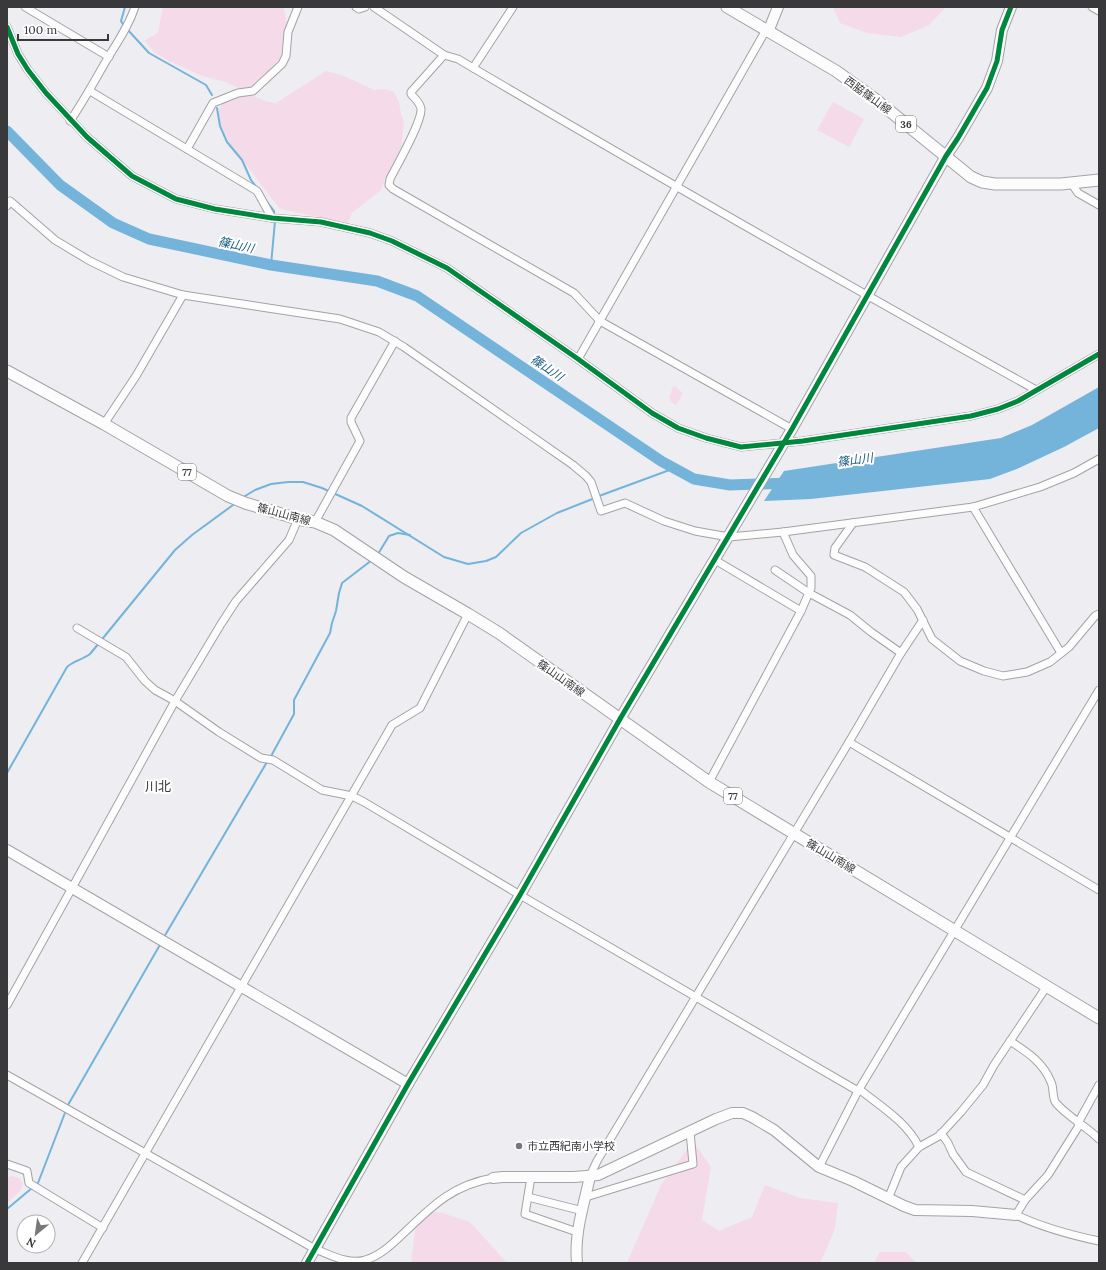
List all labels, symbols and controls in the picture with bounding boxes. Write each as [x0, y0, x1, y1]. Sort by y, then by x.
scale bar [18, 16, 108, 42]
text: 100 m [24, 22, 57, 37]
street label: 西脇篠山線 [842, 73, 894, 117]
road number: 36 [896, 116, 916, 132]
water label: 篠山川 [217, 233, 257, 256]
water label: 篠山川 [528, 351, 568, 385]
water label: 篠山川 [836, 449, 876, 469]
road number: 77 [178, 464, 196, 480]
street label: 篠山山南線 [256, 500, 312, 528]
street label: 篠山山南線 [534, 656, 588, 700]
district label: 川北 [145, 778, 171, 795]
road number: 77 [724, 788, 742, 804]
street label: 篠山山南線 [804, 836, 858, 876]
place label: 市立西紀南小学校 [527, 1139, 615, 1153]
marker: 市立西紀南小学校 [514, 1141, 524, 1151]
north arrow [16, 1214, 56, 1254]
text: N [24, 1234, 38, 1251]

